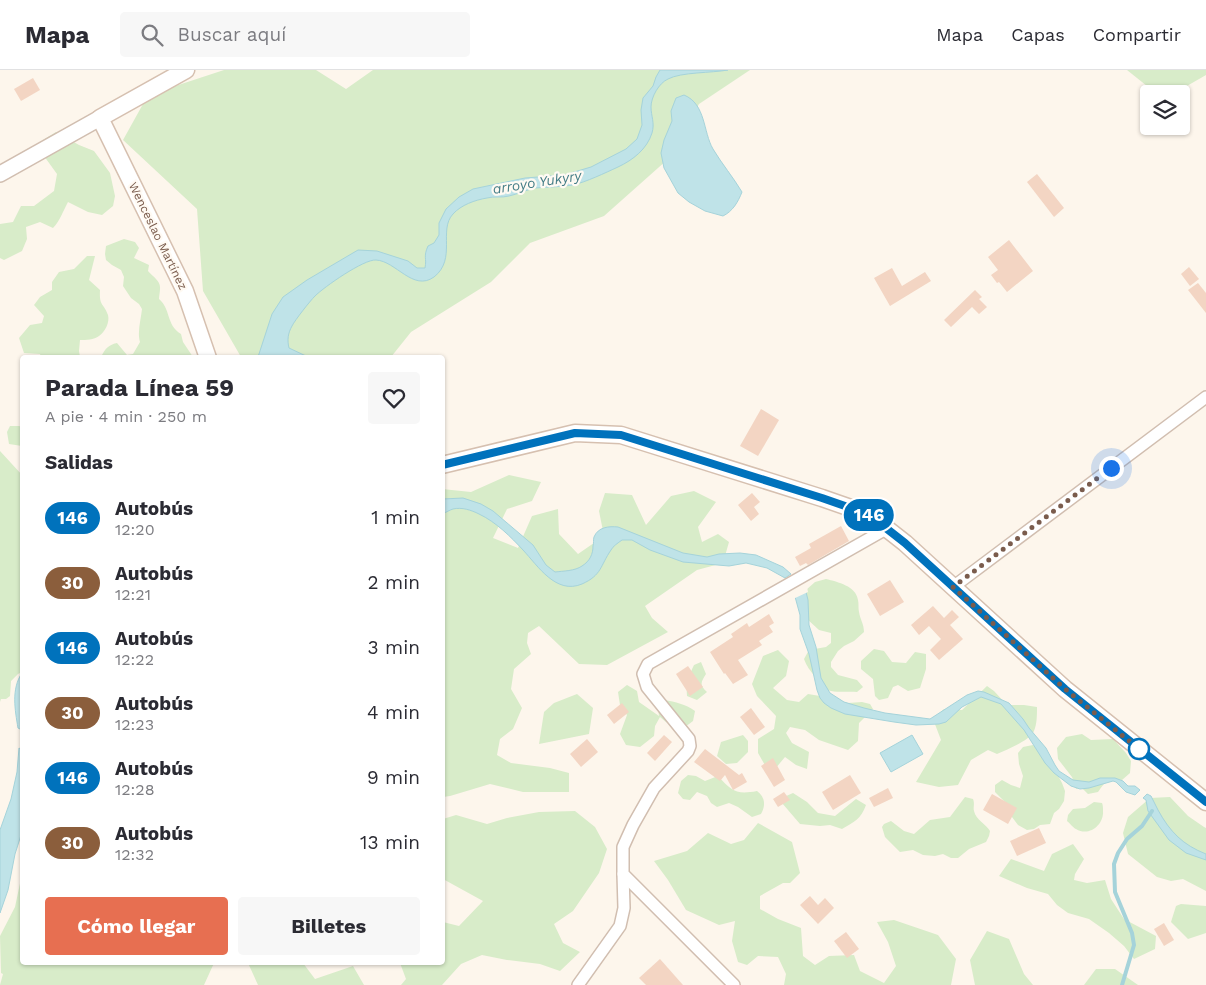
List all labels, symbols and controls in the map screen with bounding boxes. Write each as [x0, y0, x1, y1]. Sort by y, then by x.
search box [120, 12, 470, 57]
text: Mapa [25, 21, 90, 49]
icon: search [138, 21, 166, 49]
text: Buscar aquí [178, 23, 286, 46]
text: Mapa [936, 24, 983, 45]
text: Capas [1011, 24, 1065, 45]
text: Compartir [1093, 24, 1181, 45]
map controls [1140, 85, 1190, 135]
button: layers [1140, 85, 1190, 135]
water label: arroyo Yukyry [491, 167, 583, 197]
street label: Wenceslao Martínez [126, 180, 190, 292]
button: heart [368, 372, 420, 424]
text: Parada Línea 59 [45, 374, 234, 402]
text: A pie · 4 min · 250 m [45, 407, 207, 426]
text: Salidas [45, 451, 113, 474]
your location [1099, 456, 1124, 481]
text: Autobús [115, 497, 193, 520]
line badge: 146 [840, 499, 898, 531]
text: 146 [854, 504, 884, 525]
text: 1 min [371, 506, 420, 529]
text: 146 [57, 507, 88, 528]
text: 12:20 [115, 520, 155, 539]
text: Autobús [115, 562, 193, 585]
text: 2 min [368, 571, 420, 594]
text: 30 [61, 572, 84, 593]
text: 12:21 [115, 585, 151, 604]
text: Autobús [115, 627, 193, 650]
text: 3 min [368, 636, 420, 659]
text: 146 [57, 637, 88, 658]
text: 12:22 [115, 650, 154, 669]
text: Autobús [115, 692, 193, 715]
text: 4 min [367, 701, 420, 724]
text: 30 [61, 702, 84, 723]
text: 12:23 [115, 715, 154, 734]
unlabelled marker [1128, 738, 1150, 760]
text: Autobús [115, 757, 193, 780]
text: 9 min [367, 766, 420, 789]
text: 146 [57, 767, 88, 788]
text: 12:28 [115, 780, 155, 799]
text: Autobús [115, 822, 193, 845]
text: 13 min [360, 831, 420, 854]
text: 30 [61, 832, 84, 853]
text: 12:32 [115, 845, 154, 864]
button: Cómo llegar [45, 897, 228, 955]
button: Billetes [238, 897, 420, 955]

